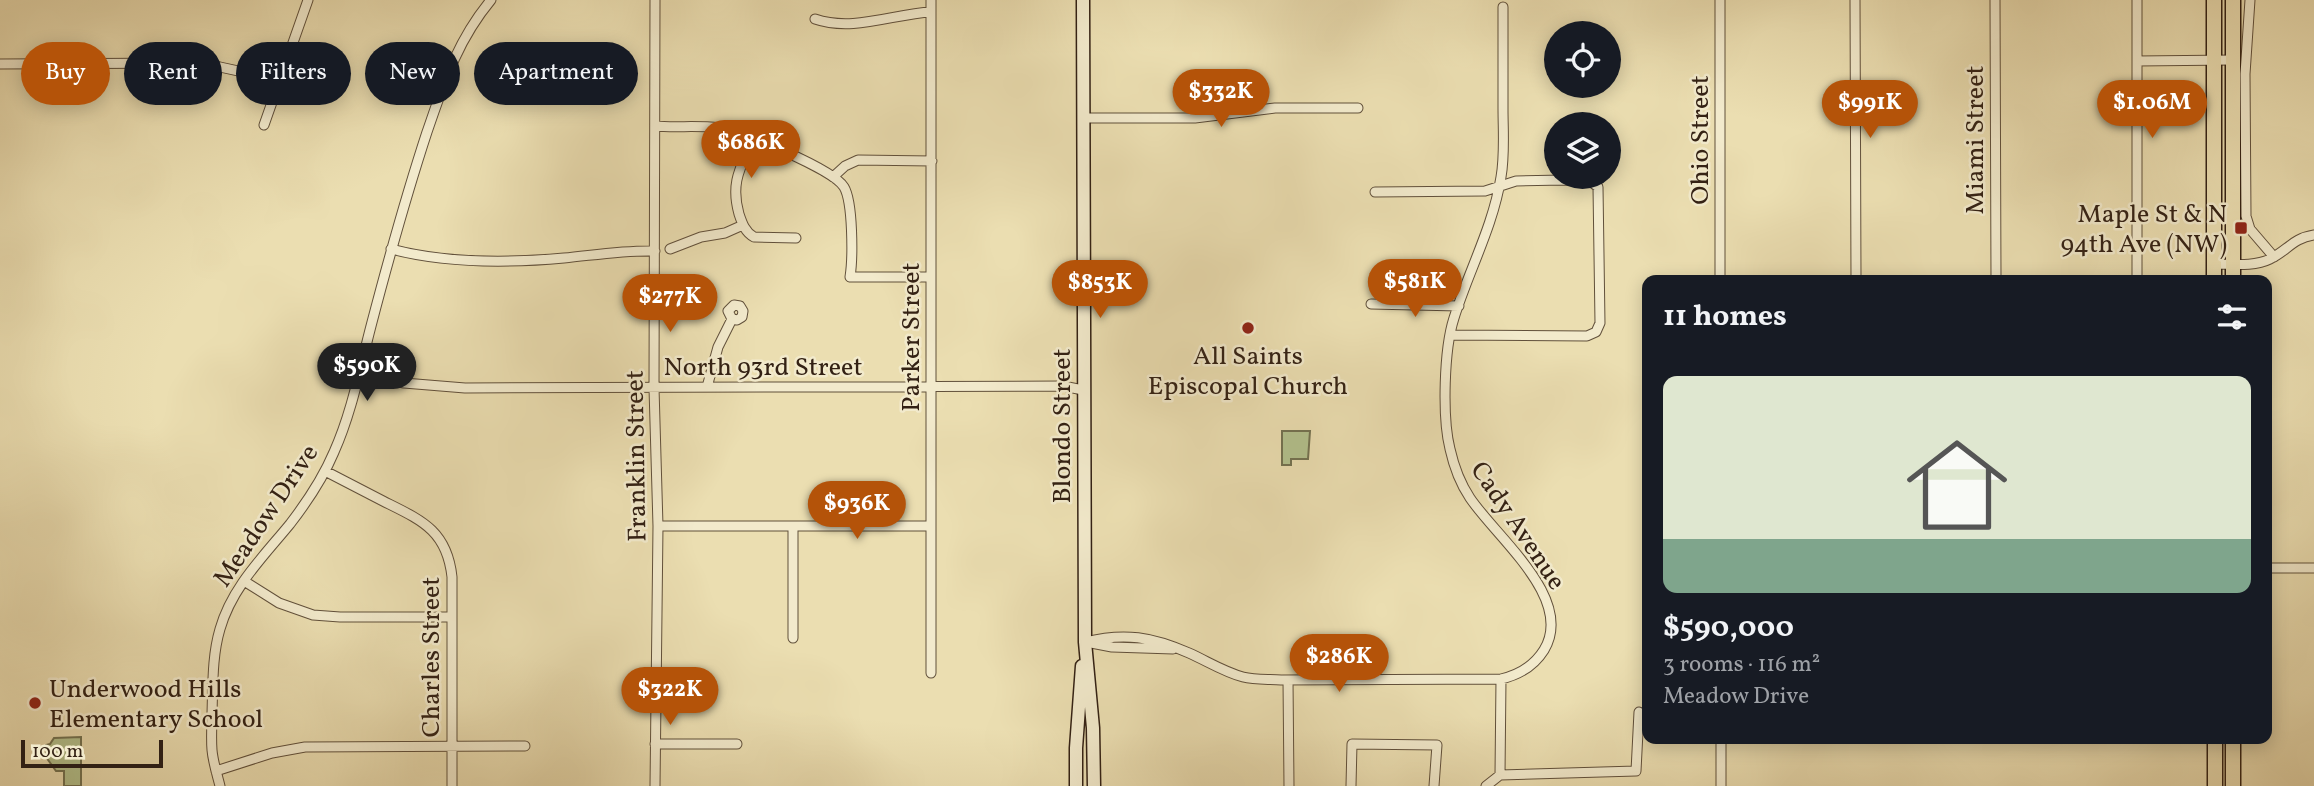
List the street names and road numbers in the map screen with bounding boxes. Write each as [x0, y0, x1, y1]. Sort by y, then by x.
street label: Miami Street [1958, 65, 1994, 215]
street label: Ohio Street [1683, 75, 1719, 205]
street label: Parker Street [894, 262, 930, 412]
street label: Blondo Street [1045, 348, 1081, 504]
street label: North 93rd Street [663, 350, 863, 386]
street label: Franklin Street [618, 370, 656, 542]
street label: Meadow Drive [206, 438, 328, 595]
street label: Cady Avenue [1461, 455, 1574, 598]
street label: Charles Street [414, 577, 450, 737]

